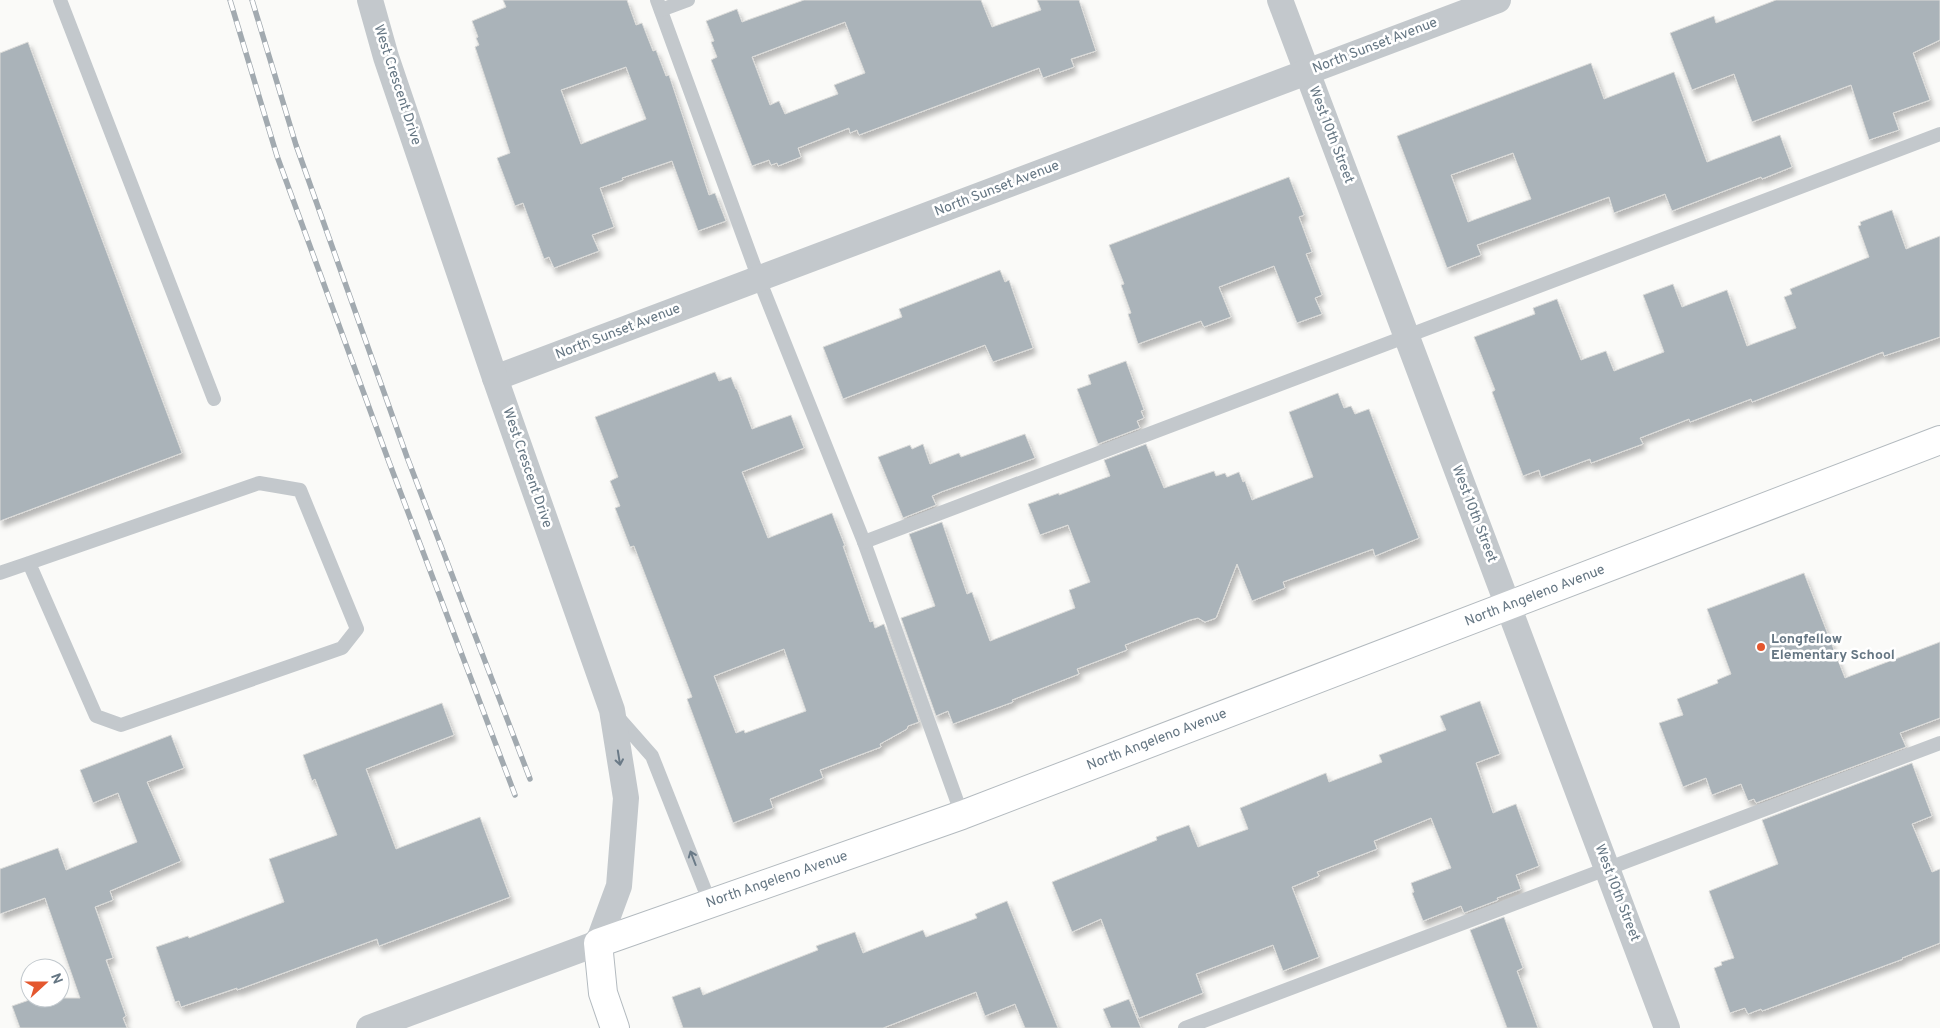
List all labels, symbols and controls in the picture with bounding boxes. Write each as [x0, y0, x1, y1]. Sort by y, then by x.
street label: North Sunset Avenue [1310, 14, 1440, 78]
street label: West Crescent Drive [369, 22, 425, 148]
street label: West 10th Street [1305, 84, 1357, 186]
street label: North Sunset Avenue [932, 157, 1062, 221]
street label: North Sunset Avenue [553, 300, 683, 364]
street label: West Crescent Drive [498, 406, 556, 530]
street label: West 10th Street [1448, 463, 1500, 565]
street label: North Angeleno Avenue [1463, 561, 1607, 631]
place label: Longfellow Elementary School [1771, 631, 1895, 664]
marker: Longfellow Elementary School [1755, 641, 1767, 653]
street label: North Angeleno Avenue [1085, 705, 1229, 775]
one-way arrow [615, 750, 625, 766]
street label: West 10th Street [1591, 842, 1643, 944]
street label: North Angeleno Avenue [704, 848, 850, 912]
one-way arrow [687, 851, 697, 866]
north arrow [20, 958, 70, 1008]
text: N [46, 971, 65, 987]

